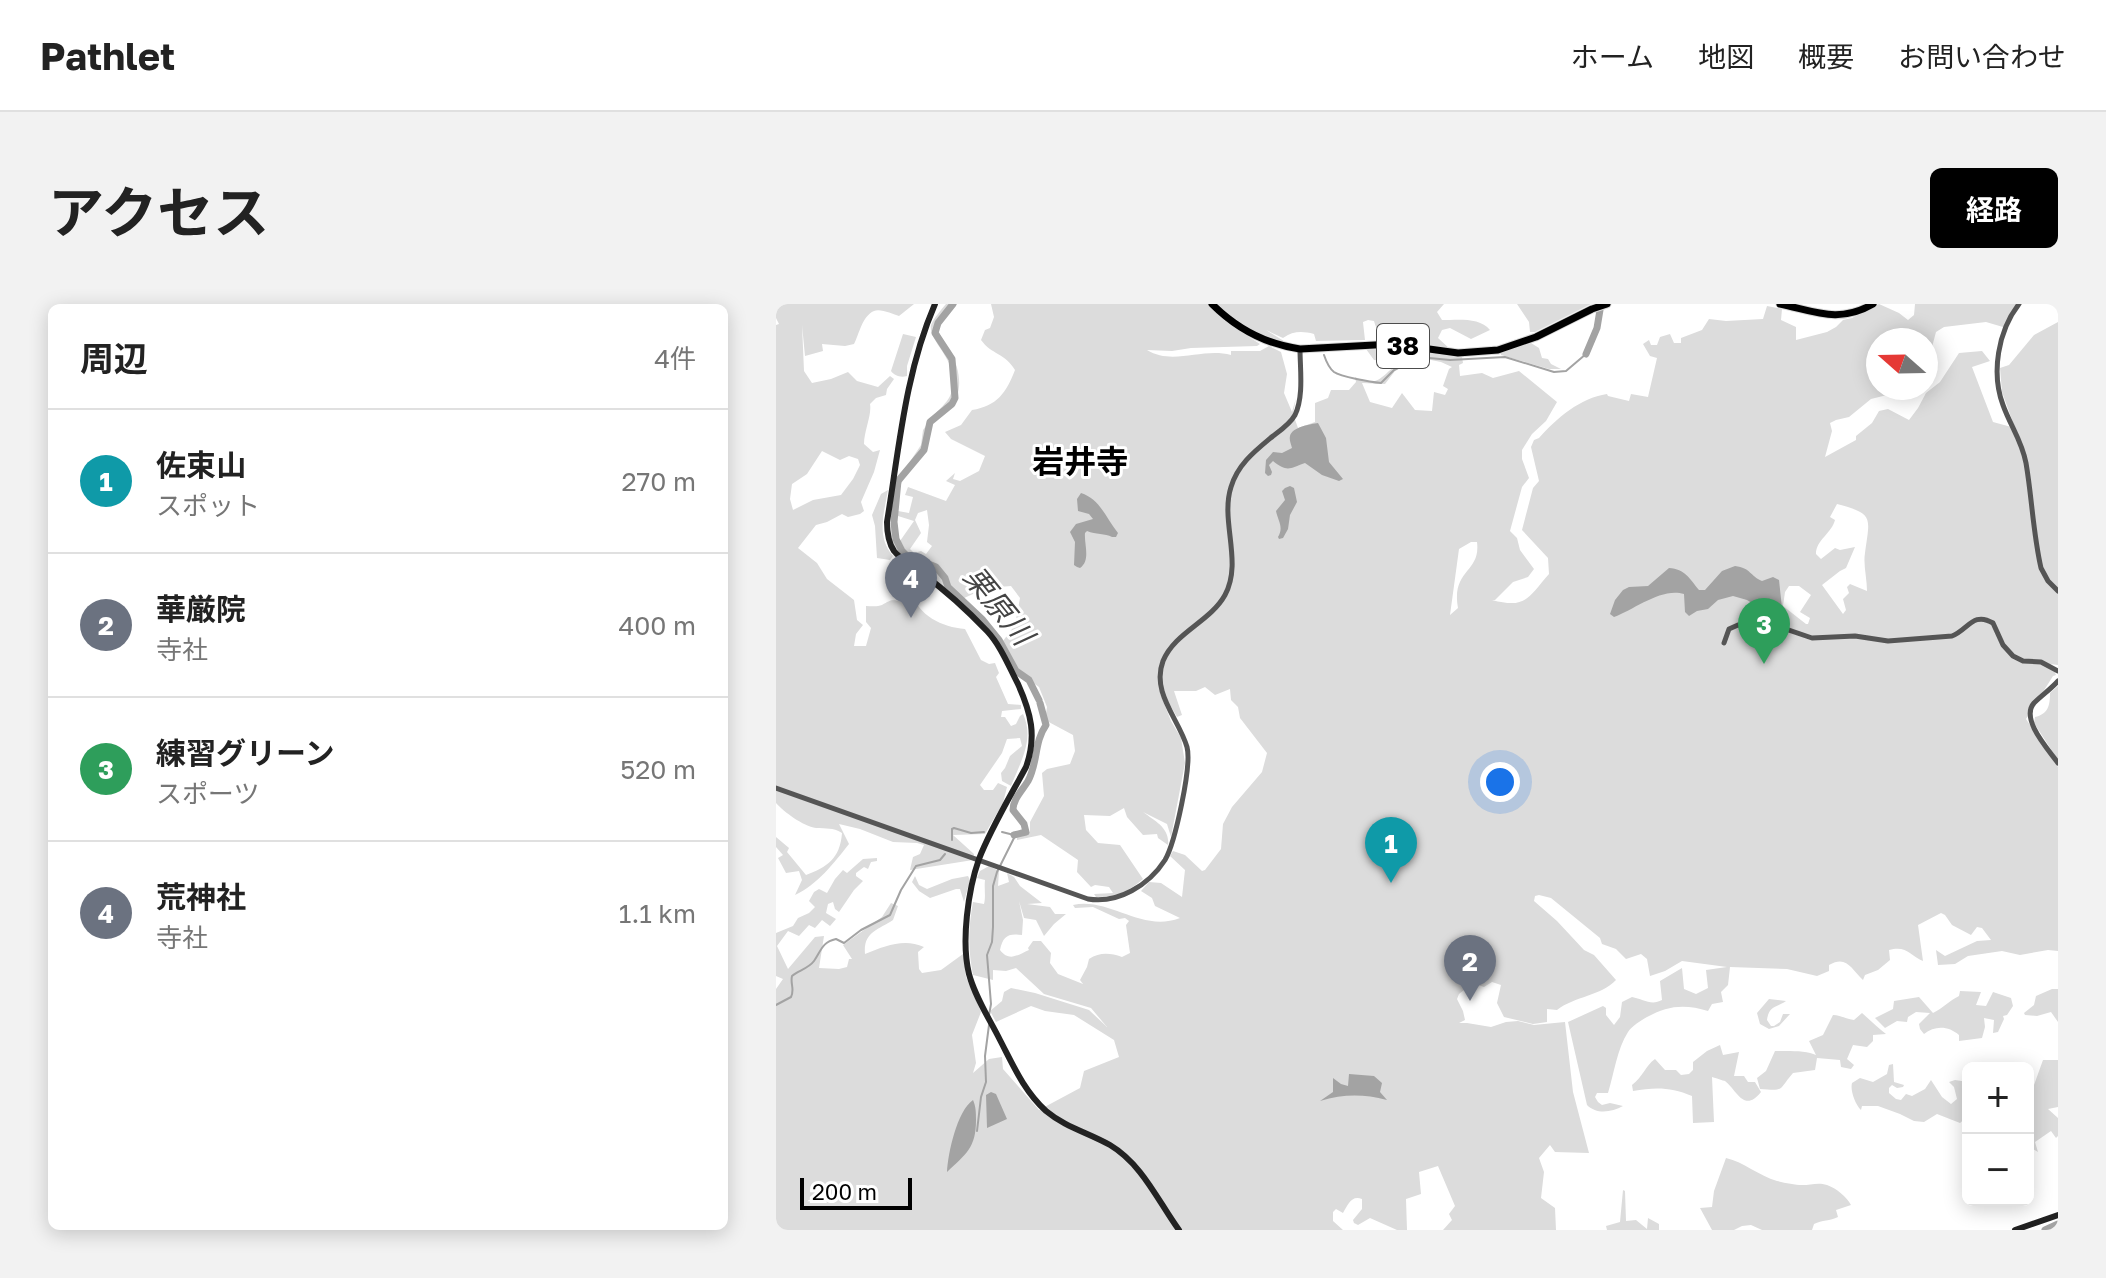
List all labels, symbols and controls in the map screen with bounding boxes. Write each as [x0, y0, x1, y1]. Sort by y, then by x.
text: Pathlet [40, 33, 175, 78]
text: ホーム [1571, 40, 1654, 73]
text: 地図 [1698, 40, 1754, 73]
text: 概要 [1798, 40, 1854, 73]
text: お問い合わせ [1898, 40, 2066, 73]
button: 経路 [1930, 168, 2058, 248]
text: アクセス [48, 178, 269, 245]
road number: 38 [1377, 324, 1429, 368]
north arrow [1866, 328, 1938, 400]
text: 周辺 [80, 338, 148, 378]
text: 4件 [654, 343, 696, 374]
district label: 岩井寺 [1032, 442, 1128, 480]
text: 佐束山 [156, 447, 246, 483]
text: 1 [99, 466, 113, 497]
text: 270 m [622, 466, 696, 497]
text: スポット [156, 490, 260, 521]
pin: 4 [885, 552, 937, 618]
water label: 栗原川 [956, 559, 1043, 654]
text: 華厳院 [156, 591, 246, 627]
pin: 3 [1738, 598, 1790, 664]
text: 2 [98, 610, 114, 641]
text: 400 m [618, 610, 696, 641]
text: 寺社 [156, 634, 208, 665]
text: 練習グリーン [156, 735, 335, 771]
text: 3 [98, 754, 114, 785]
text: 520 m [620, 754, 696, 785]
your location [1480, 762, 1520, 802]
text: スポーツ [156, 778, 259, 809]
pin: 1 [1365, 817, 1417, 883]
text: 荒神社 [156, 879, 246, 915]
text: 4 [98, 898, 114, 929]
text: 1.1 km [619, 898, 696, 929]
text: 寺社 [156, 922, 208, 953]
pin: 2 [1444, 935, 1496, 1001]
map controls [1962, 1062, 2034, 1206]
button: + [1962, 1062, 2034, 1134]
button: − [1962, 1134, 2034, 1206]
scale bar [800, 1174, 912, 1210]
text: 200 m [812, 1178, 877, 1205]

